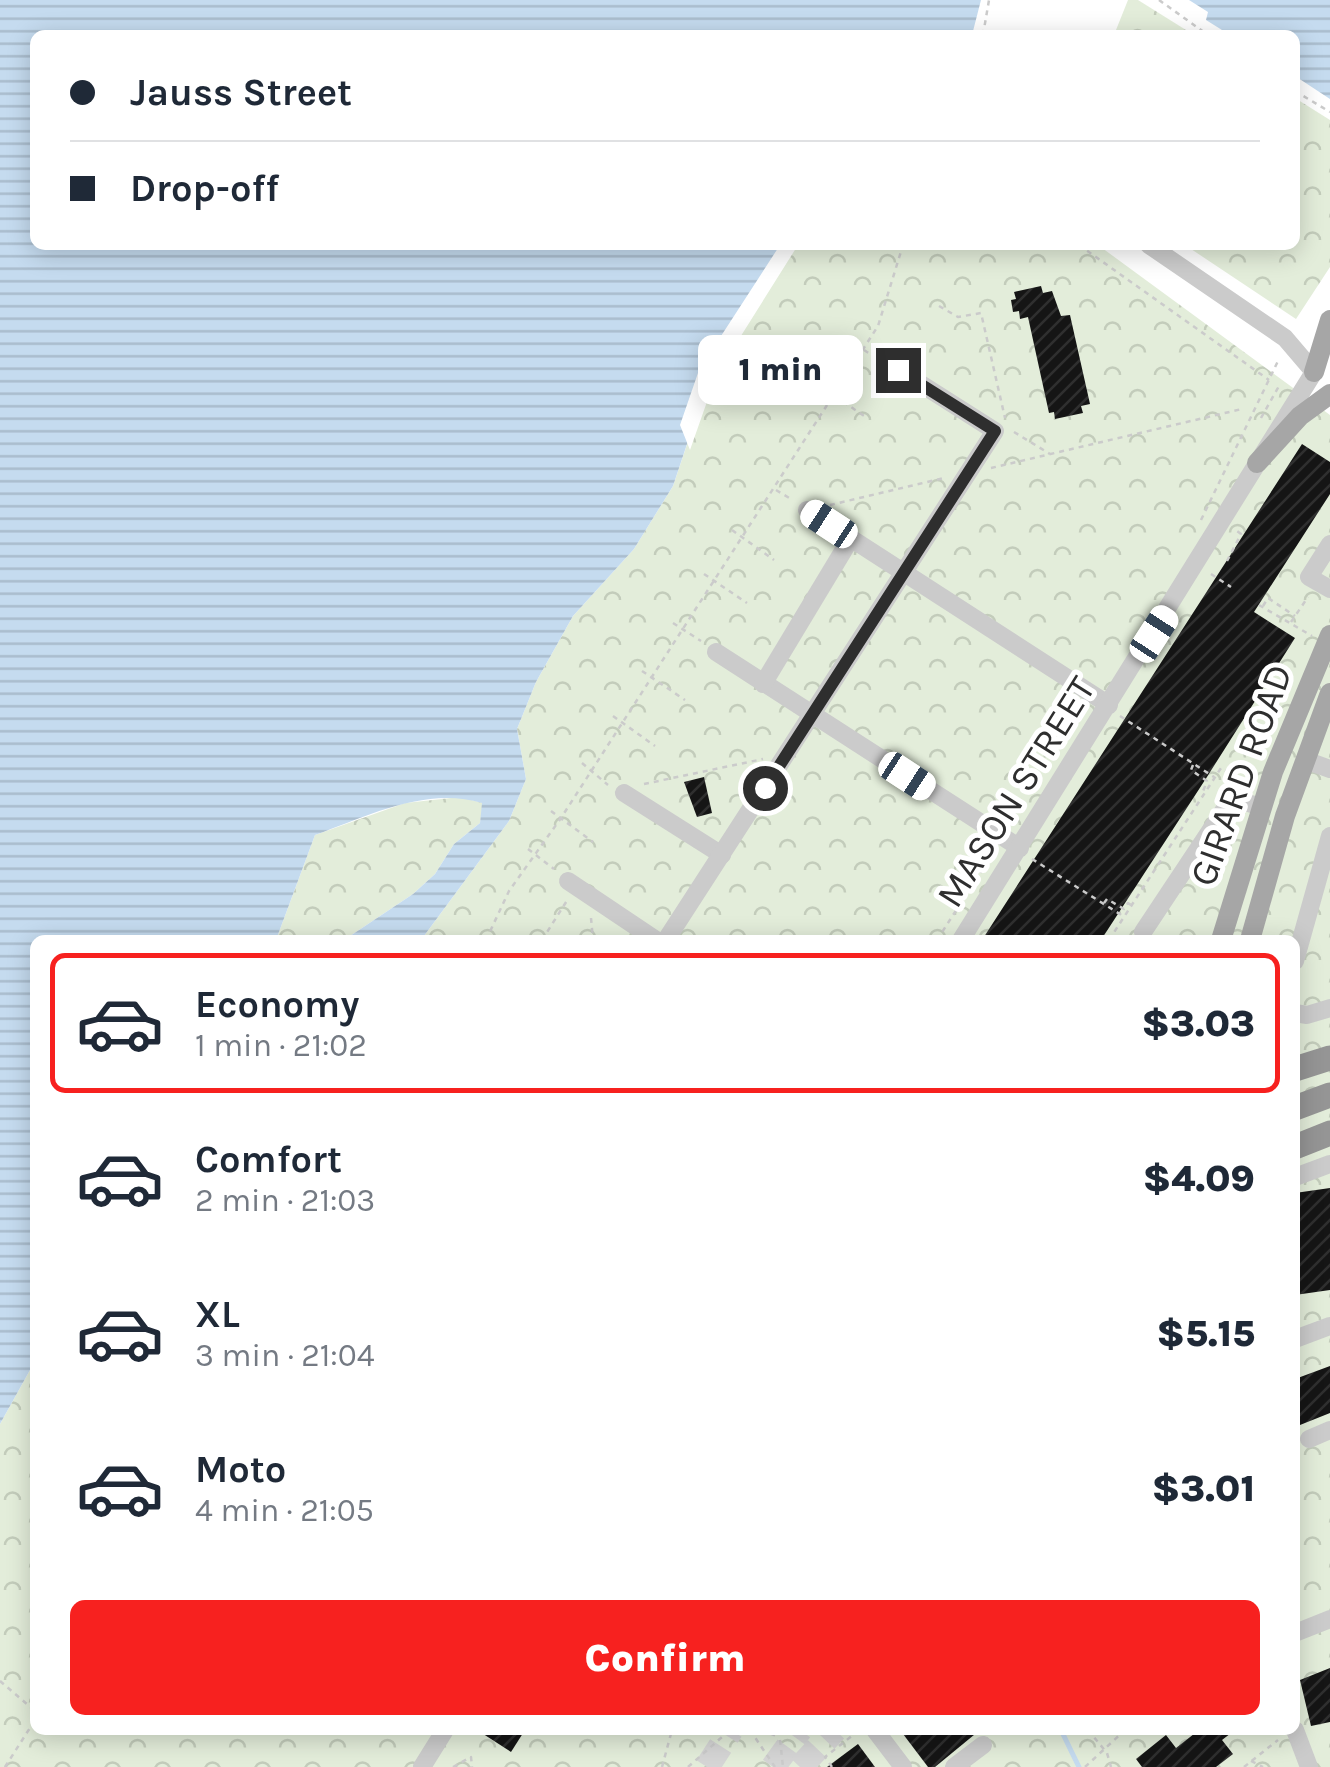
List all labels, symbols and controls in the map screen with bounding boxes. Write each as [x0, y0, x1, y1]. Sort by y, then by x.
text: Jauss Street [130, 70, 352, 115]
text: Drop-off [130, 166, 279, 211]
callout: 1 min [698, 335, 863, 405]
route end [876, 348, 921, 393]
text: 1 min [739, 351, 822, 388]
car [796, 495, 862, 553]
car [1125, 601, 1183, 667]
street label: GIRARD ROAD [1180, 658, 1302, 892]
street label: MASON STREET [927, 668, 1105, 916]
car [874, 747, 940, 805]
route start [743, 766, 788, 811]
icon: car [75, 978, 165, 1068]
text: Economy [195, 982, 359, 1027]
text: $3.03 [1141, 1001, 1255, 1046]
text: 1 min · 21:02 [195, 1027, 367, 1064]
icon: car [75, 1133, 165, 1223]
text: Comfort [195, 1137, 342, 1182]
text: $4.09 [1143, 1156, 1255, 1201]
text: 2 min · 21:03 [195, 1182, 375, 1219]
icon: car [75, 1288, 165, 1378]
text: XL [195, 1292, 240, 1337]
text: $5.15 [1157, 1311, 1255, 1356]
text: 3 min · 21:04 [195, 1337, 375, 1374]
icon: car [75, 1443, 165, 1533]
text: Moto [195, 1447, 286, 1492]
text: $3.01 [1152, 1466, 1255, 1511]
text: 4 min · 21:05 [195, 1492, 374, 1529]
button: Confirm [70, 1600, 1260, 1715]

